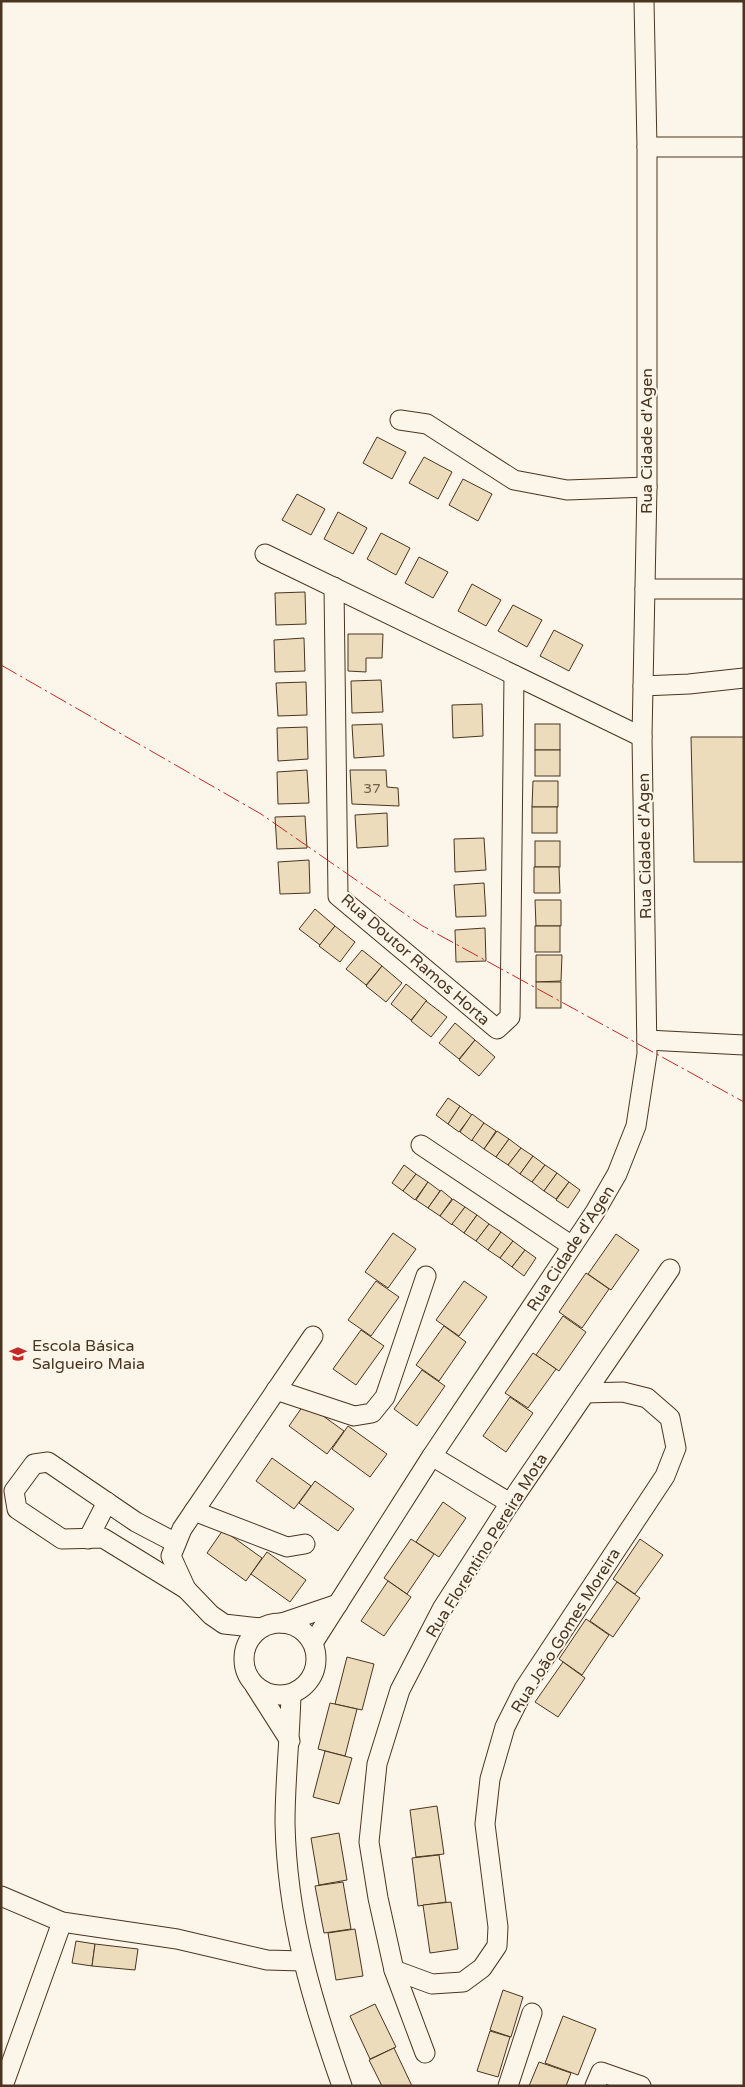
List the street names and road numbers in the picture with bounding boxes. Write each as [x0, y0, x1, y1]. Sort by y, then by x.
street label: Rua Cidade d'Agen [637, 368, 657, 514]
street label: Rua Cidade d'Agen [634, 773, 656, 919]
street label: Rua Doutor Ramos Horta [337, 890, 494, 1030]
street label: Rua Cidade d'Agen [523, 1182, 619, 1315]
street label: Rua Florentino Pereira Mota [422, 1450, 552, 1641]
street label: Rua João Gomes Moreira [507, 1544, 625, 1717]

